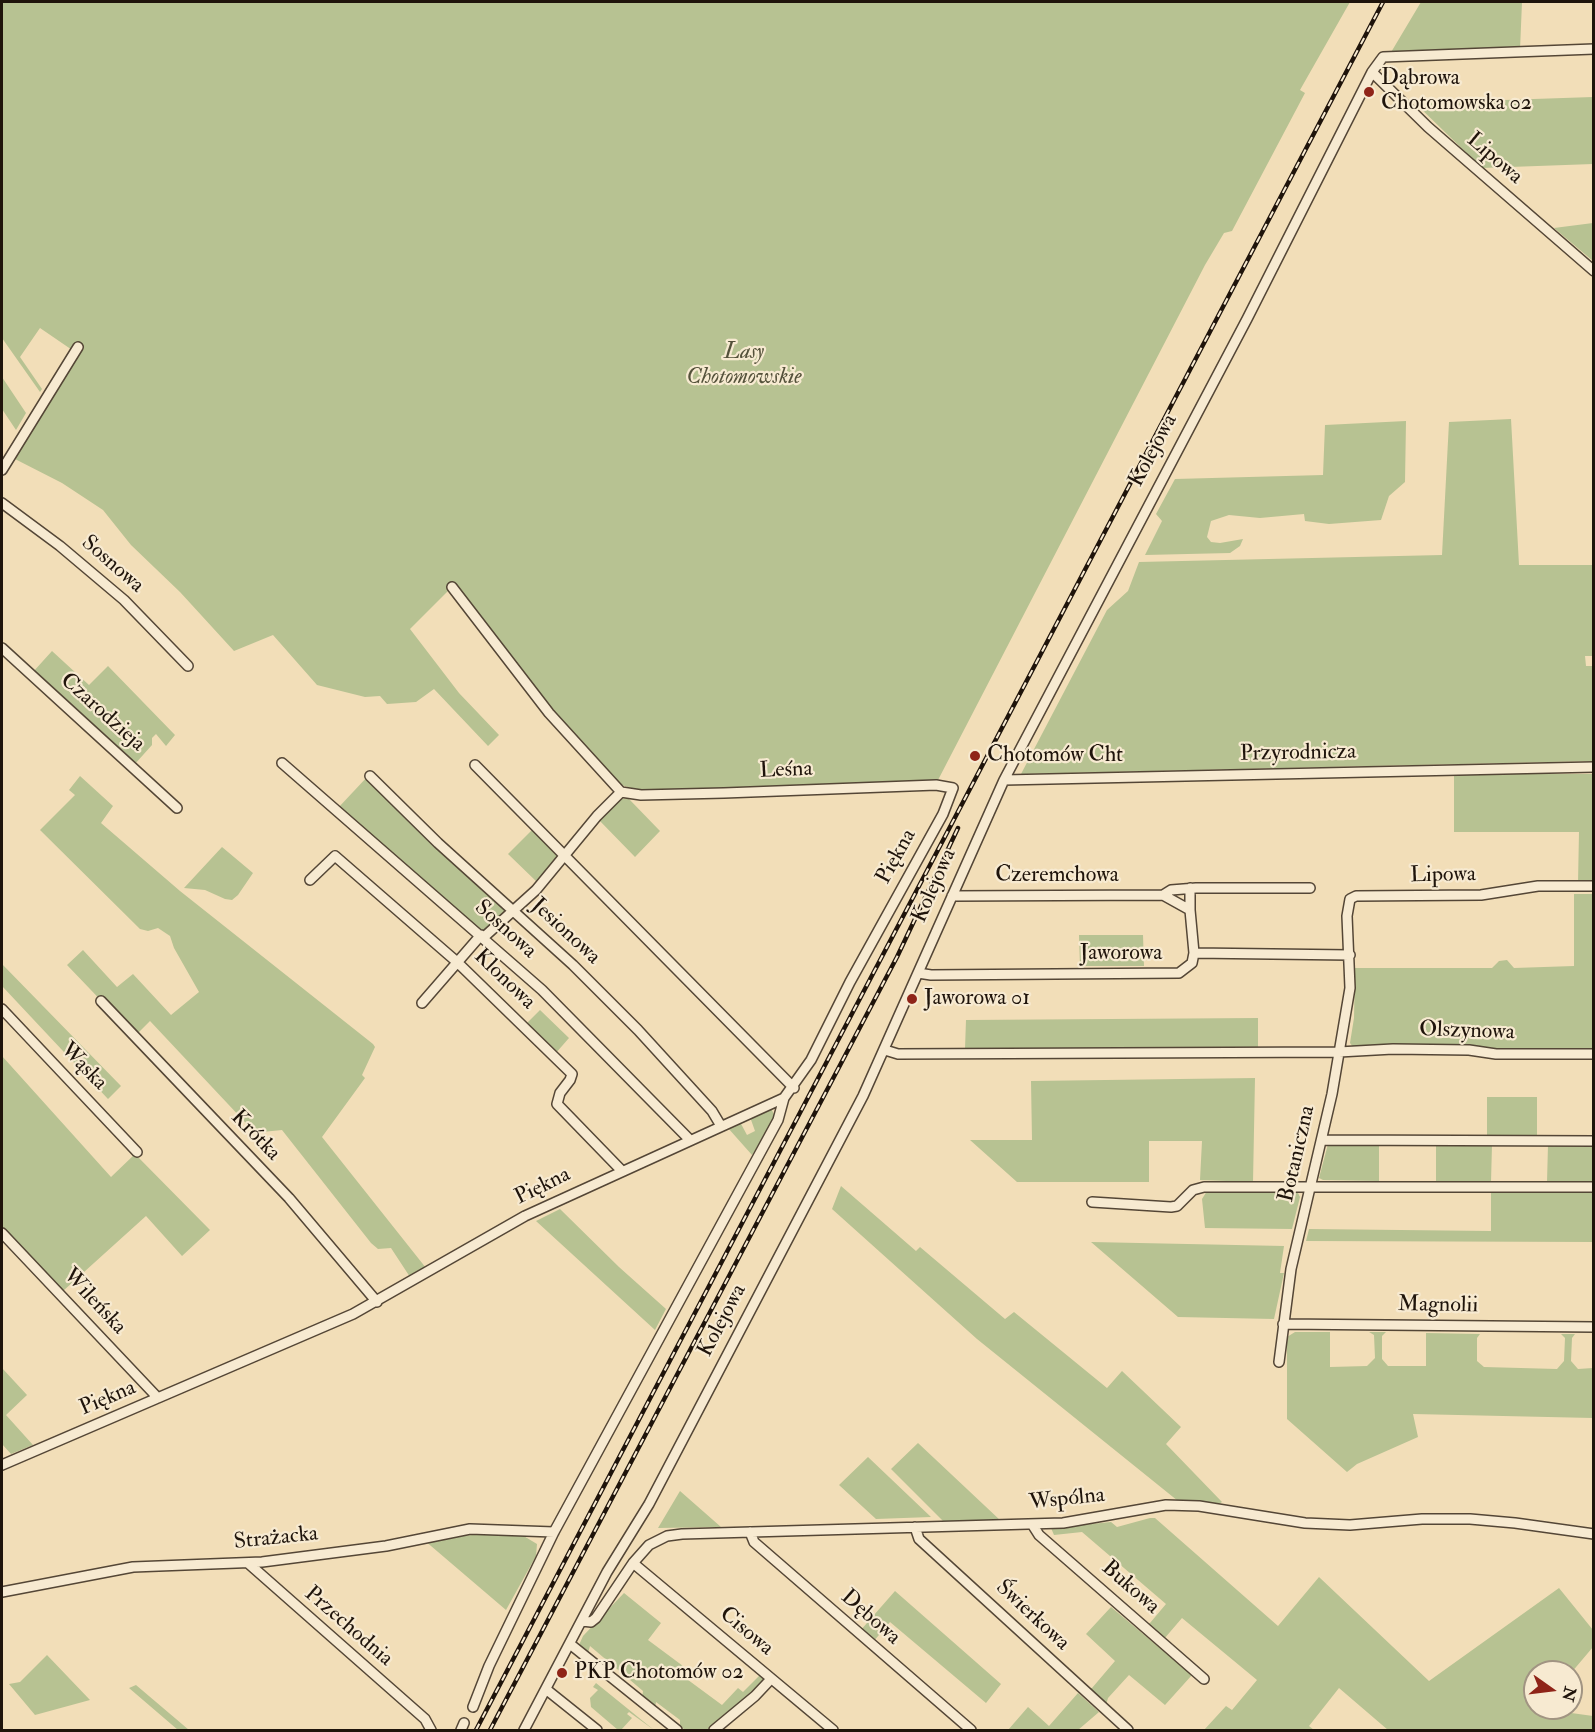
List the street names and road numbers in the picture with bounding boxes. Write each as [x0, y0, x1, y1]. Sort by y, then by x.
street label: Lipowa [1460, 127, 1528, 191]
street label: Kolejowa [1124, 410, 1184, 492]
street label: Sosnowa [75, 531, 149, 599]
street label: Czarodzieja [54, 668, 150, 758]
street label: Przyrodnicza [1240, 740, 1356, 768]
street label: Leśna [759, 757, 813, 785]
street label: Piękna [871, 825, 923, 889]
street label: Kolejowa [907, 845, 963, 927]
street label: Lipowa [1410, 862, 1476, 890]
street label: Czeremchowa [995, 863, 1119, 889]
street label: Jesionowa [525, 893, 605, 971]
street label: Sosnowa [468, 895, 542, 965]
street label: Jaworowa [1080, 941, 1162, 967]
street label: Klonowa [468, 944, 540, 1016]
street label: Olszynowa [1419, 1017, 1515, 1047]
street label: Wąska [54, 1038, 112, 1096]
street label: Botaniczna [1274, 1103, 1322, 1205]
street label: Krótka [224, 1105, 286, 1167]
street label: Piękna [511, 1162, 575, 1212]
street label: Wileńska [57, 1263, 131, 1341]
street label: Kolejowa [693, 1280, 753, 1362]
street label: Magnolii [1398, 1292, 1478, 1320]
street label: Piękna [76, 1375, 140, 1423]
street label: Wspólna [1028, 1483, 1106, 1517]
street label: Strażacka [233, 1521, 319, 1557]
street label: Bukowa [1095, 1555, 1165, 1621]
street label: Świerkowa [989, 1575, 1075, 1657]
street label: Przechodnia [298, 1581, 398, 1673]
street label: Dębowa [835, 1585, 905, 1651]
street label: Cisowa [714, 1602, 778, 1662]

